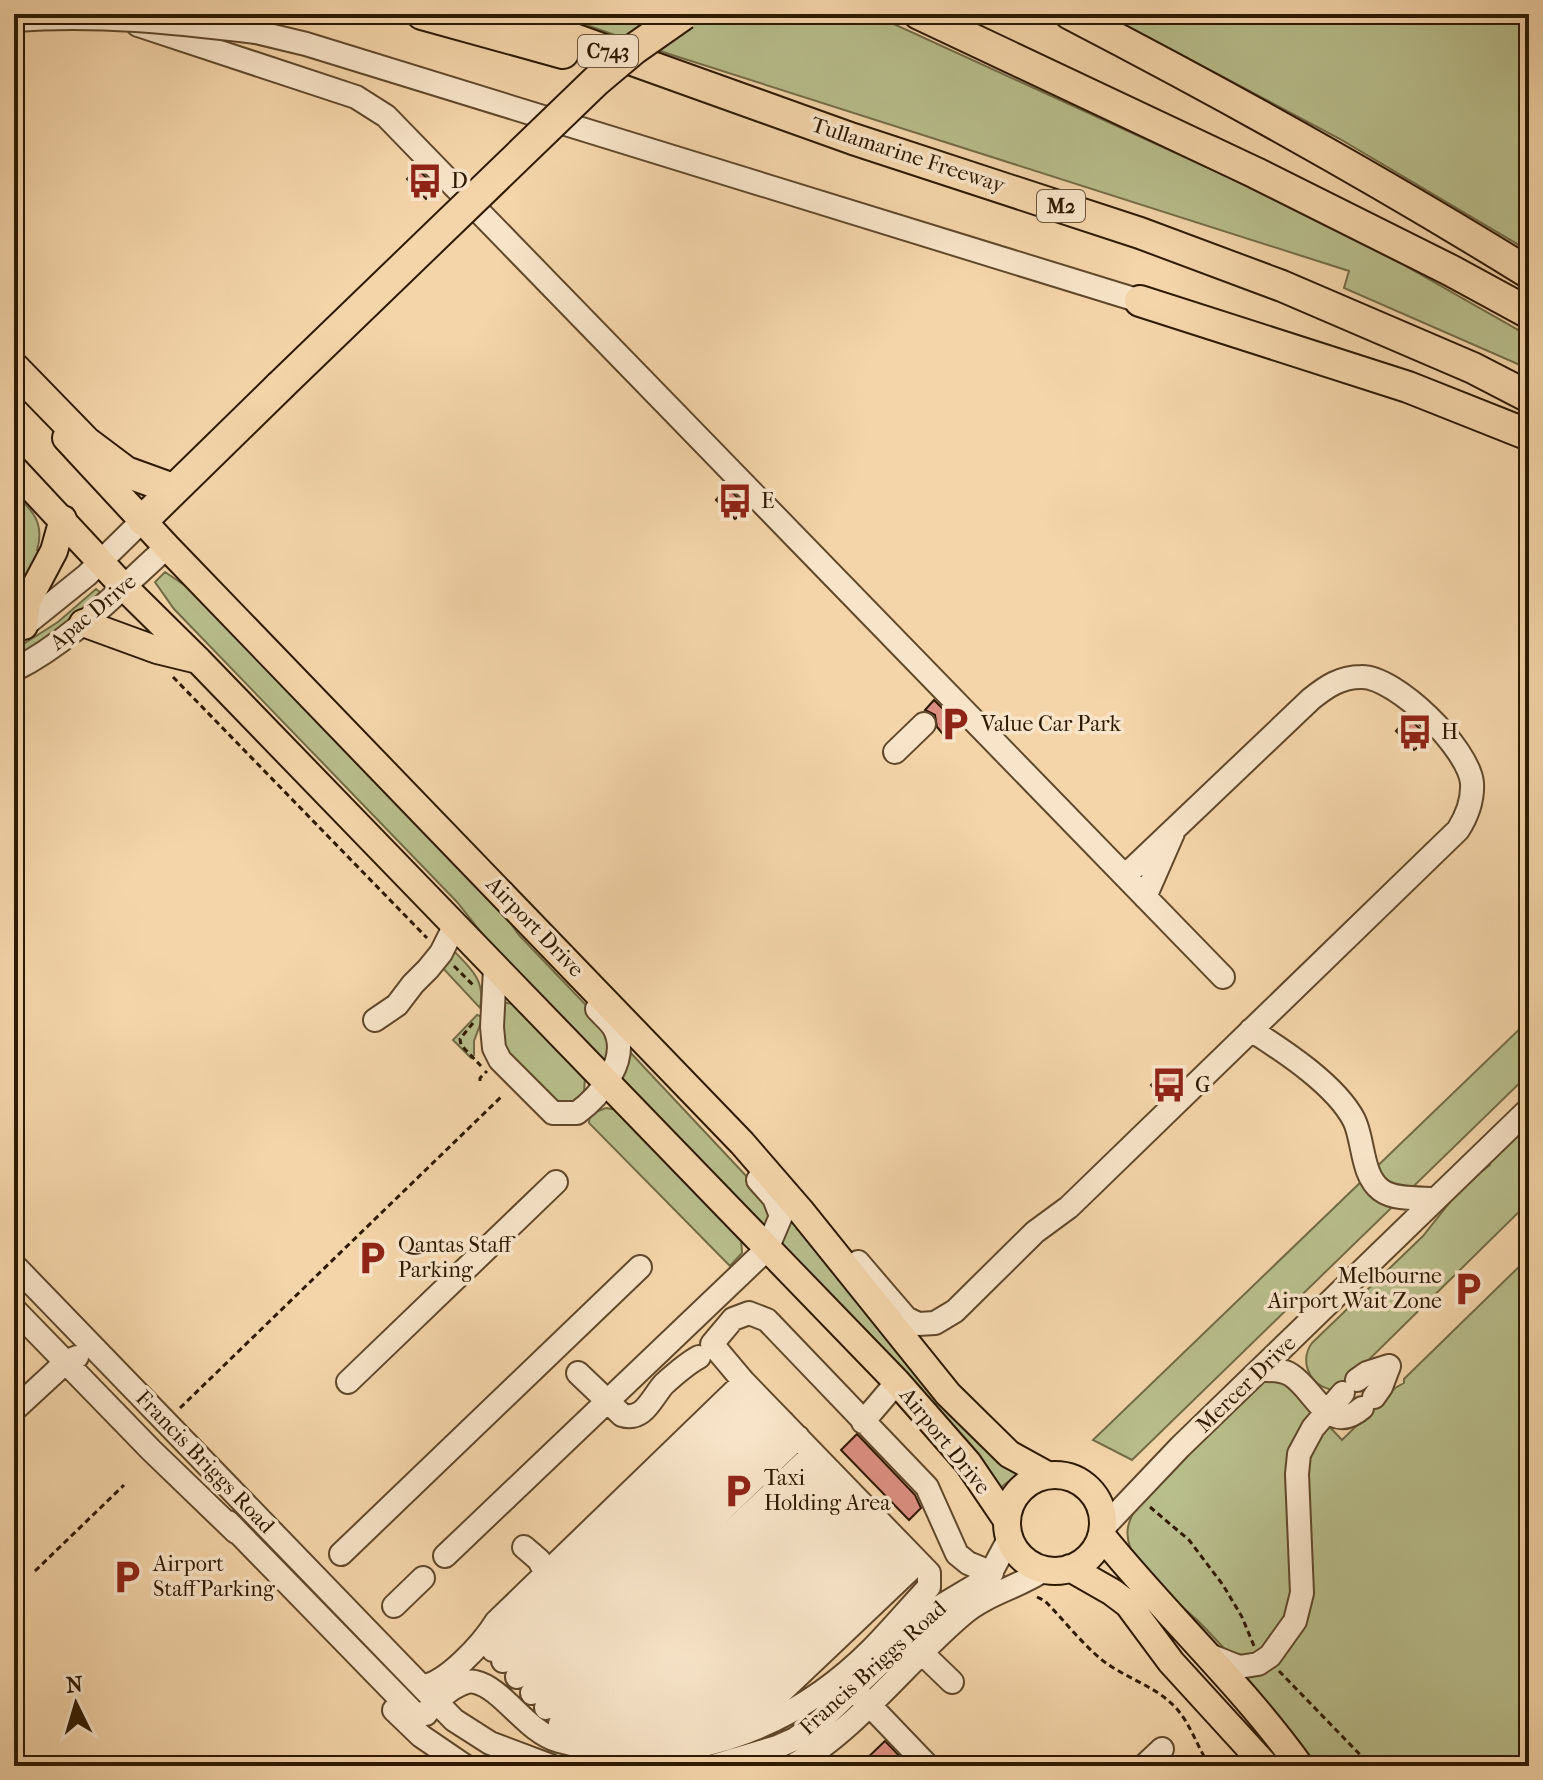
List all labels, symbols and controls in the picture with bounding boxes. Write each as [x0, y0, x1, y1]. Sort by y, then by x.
road number: C743 [578, 35, 638, 67]
street label: Tullamarine Freeway [808, 111, 1009, 199]
bus stop icon: D [406, 162, 444, 200]
place label: D [451, 168, 468, 194]
road number: M2 [1037, 190, 1085, 222]
bus stop icon: E [716, 482, 754, 520]
place label: E [761, 488, 774, 514]
street label: Apac Drive [44, 568, 141, 656]
parking icon: Value Car Park [936, 705, 974, 743]
place label: Value Car Park [980, 711, 1121, 737]
bus stop icon: H [1396, 713, 1434, 751]
place label: H [1441, 719, 1458, 745]
street label: Airport Drive [480, 871, 589, 983]
bus stop icon: G [1150, 1066, 1188, 1104]
place label: G [1195, 1072, 1211, 1098]
place label: Qantas Staff Parking [398, 1232, 516, 1283]
parking icon: Qantas Staff Parking [353, 1239, 391, 1277]
place label: Melbourne Airport Wait Zone [1267, 1263, 1442, 1314]
parking icon: Melbourne Airport Wait Zone [1449, 1270, 1487, 1308]
street label: Mercer Drive [1191, 1330, 1301, 1438]
street label: Airport Drive [894, 1382, 996, 1500]
street label: Francis Briggs Road [130, 1385, 281, 1540]
place label: Taxi Holding Area [764, 1465, 891, 1516]
parking icon: Taxi Holding Area [719, 1472, 757, 1510]
place label: Airport Staff Parking [152, 1551, 275, 1602]
parking icon: Airport Staff Parking [108, 1558, 146, 1596]
street label: Francis Briggs Road [794, 1595, 952, 1741]
north arrow [36, 1664, 116, 1744]
text: N [65, 1671, 84, 1699]

